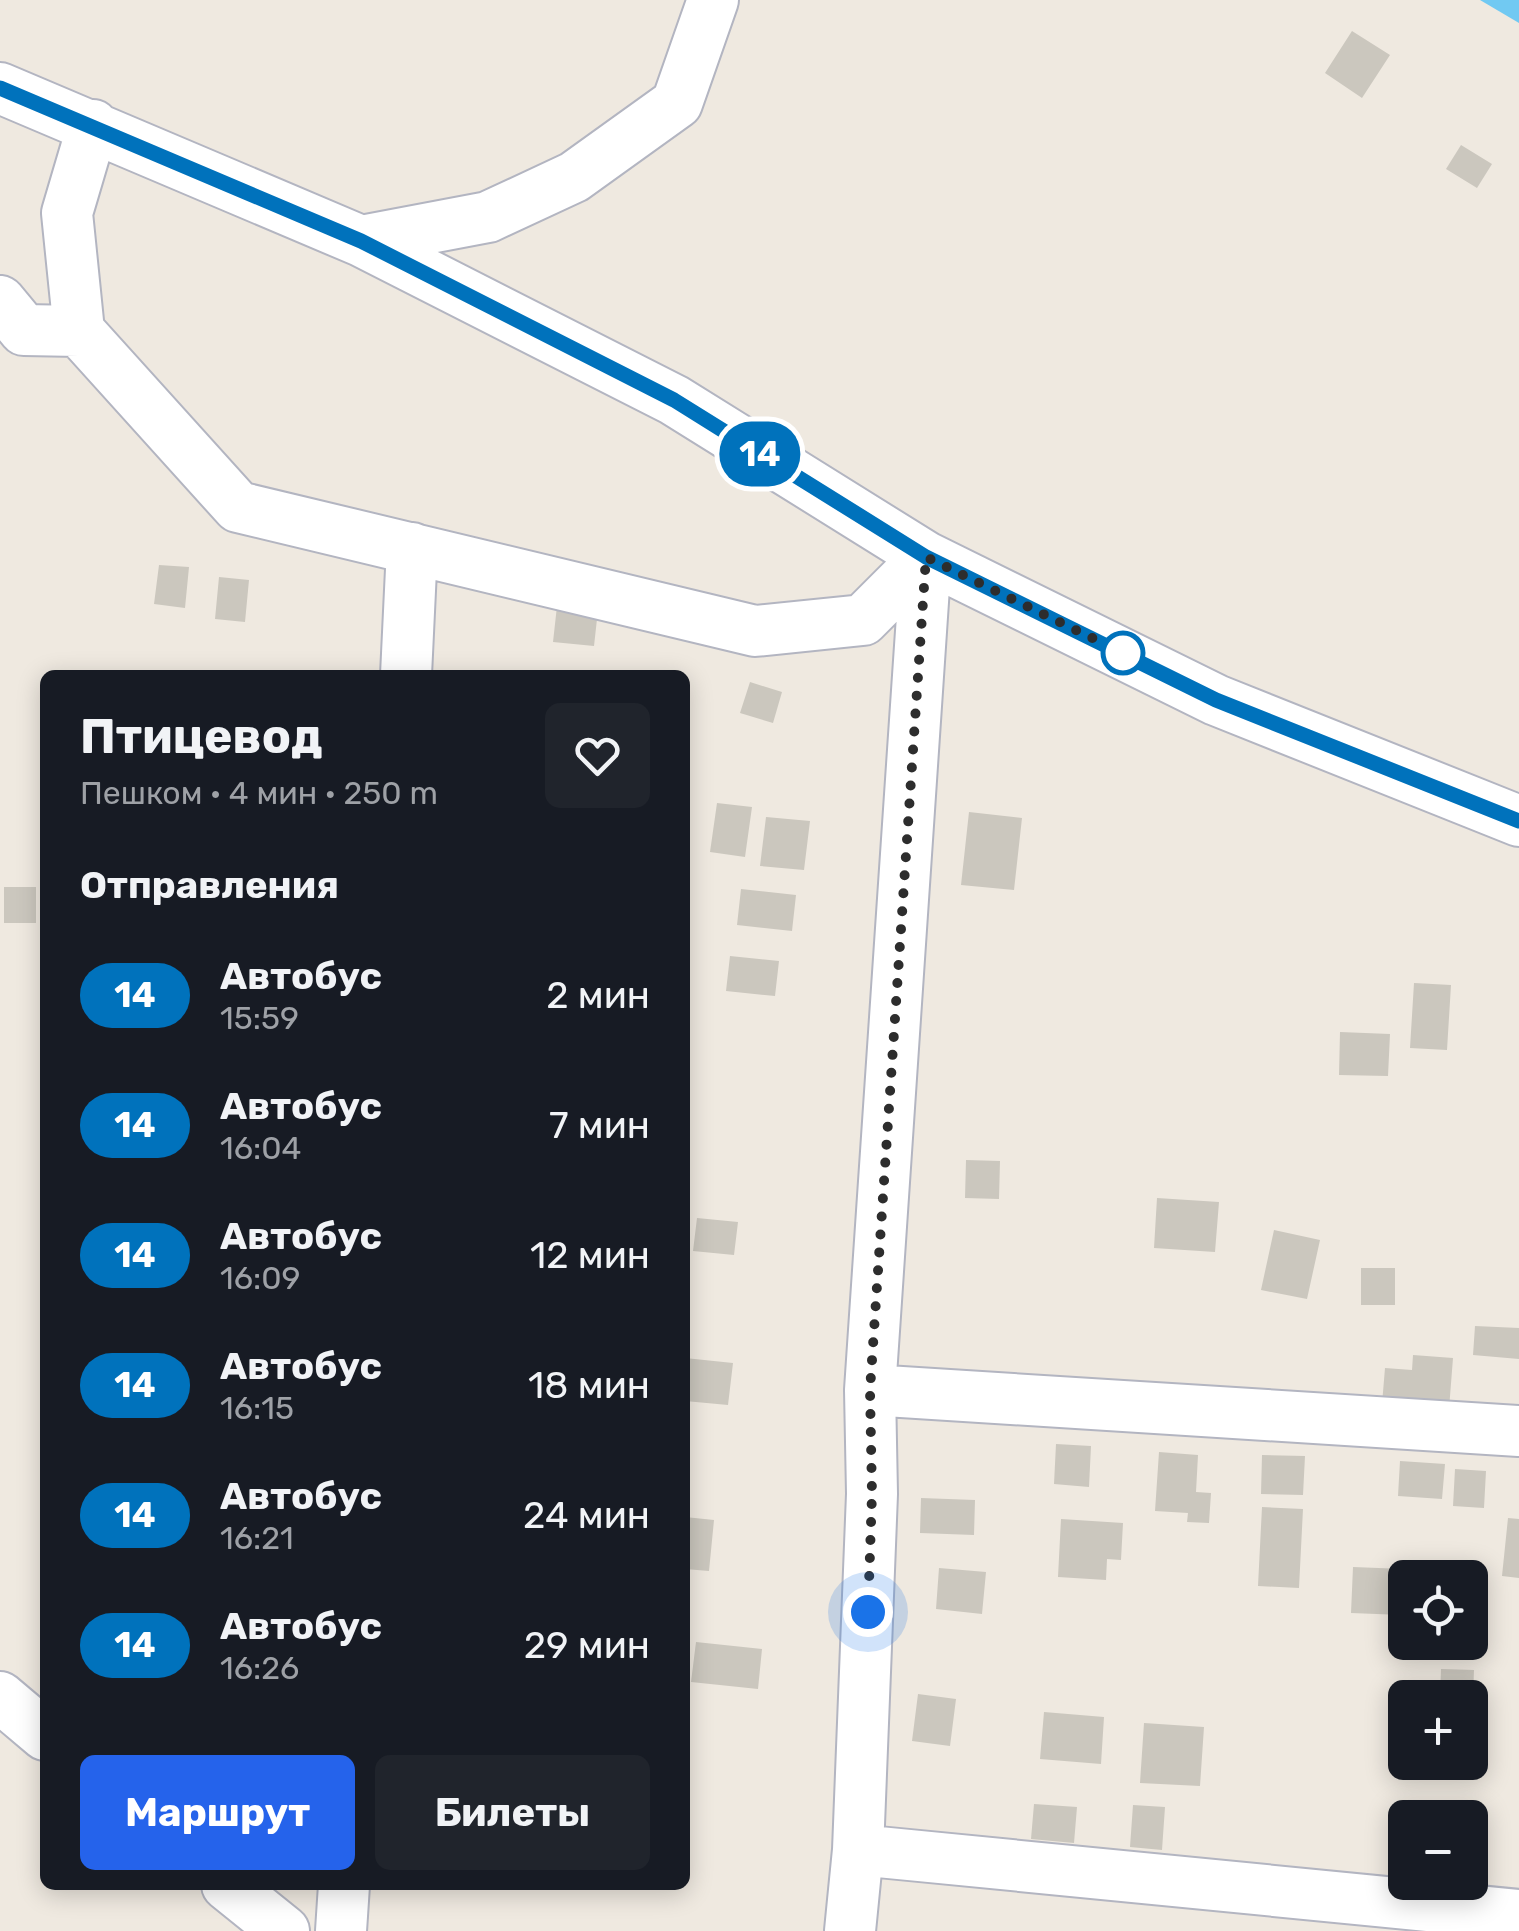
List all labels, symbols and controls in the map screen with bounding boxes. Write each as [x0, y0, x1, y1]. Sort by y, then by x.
line badge: 14 [715, 422, 805, 486]
text: 14 [739, 433, 781, 475]
unlabelled marker [1102, 632, 1144, 674]
button: heart [545, 703, 650, 808]
text: Птицевод [80, 708, 322, 765]
text: Пешком · 4 мин · 250 m [80, 774, 438, 812]
text: Отправления [80, 862, 339, 908]
text: Автобус [220, 953, 382, 999]
text: 2 мин [546, 972, 650, 1018]
text: 14 [114, 974, 156, 1016]
text: 15:59 [220, 999, 299, 1037]
text: Автобус [220, 1083, 382, 1129]
text: 7 мин [549, 1102, 650, 1148]
text: 14 [114, 1104, 156, 1146]
text: 16:04 [220, 1129, 301, 1167]
text: Автобус [220, 1213, 382, 1259]
text: 12 мин [530, 1232, 650, 1278]
text: 14 [114, 1234, 156, 1276]
text: 16:09 [220, 1259, 300, 1297]
text: Автобус [220, 1343, 382, 1389]
text: 18 мин [528, 1362, 650, 1408]
text: 14 [114, 1364, 156, 1406]
text: 16:15 [220, 1389, 294, 1427]
text: Автобус [220, 1473, 382, 1519]
text: 24 мин [523, 1492, 650, 1538]
text: 14 [114, 1494, 156, 1536]
text: 16:21 [220, 1519, 294, 1557]
map controls [1388, 1560, 1488, 1900]
button: locate [1388, 1560, 1488, 1660]
your location [843, 1587, 893, 1637]
text: Автобус [220, 1603, 382, 1649]
text: 29 мин [524, 1622, 650, 1668]
text: 14 [114, 1624, 156, 1666]
text: 16:26 [220, 1649, 299, 1687]
button: + [1388, 1680, 1488, 1780]
button: Маршрут [80, 1755, 355, 1870]
button: Билеты [375, 1755, 650, 1870]
button: − [1388, 1800, 1488, 1900]

